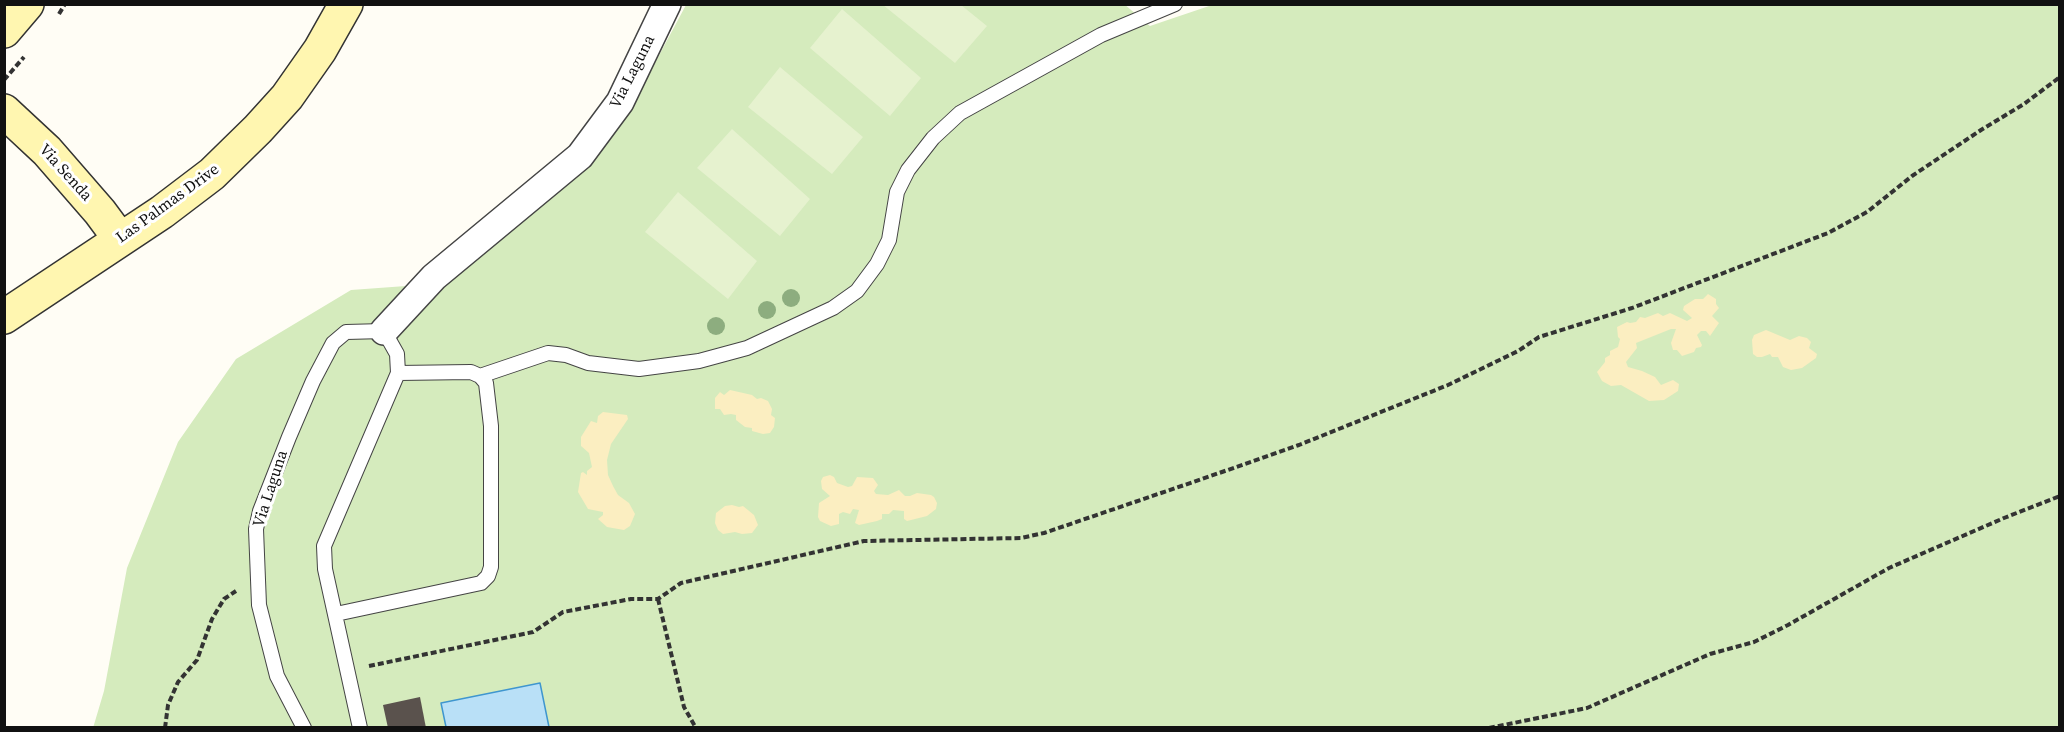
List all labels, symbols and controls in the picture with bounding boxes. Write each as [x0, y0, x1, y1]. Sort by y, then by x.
street label: Via Laguna [606, 32, 660, 112]
street label: Via Senda [34, 141, 96, 205]
street label: Las Palmas Drive [113, 160, 223, 248]
street label: Via Laguna [250, 448, 292, 530]

